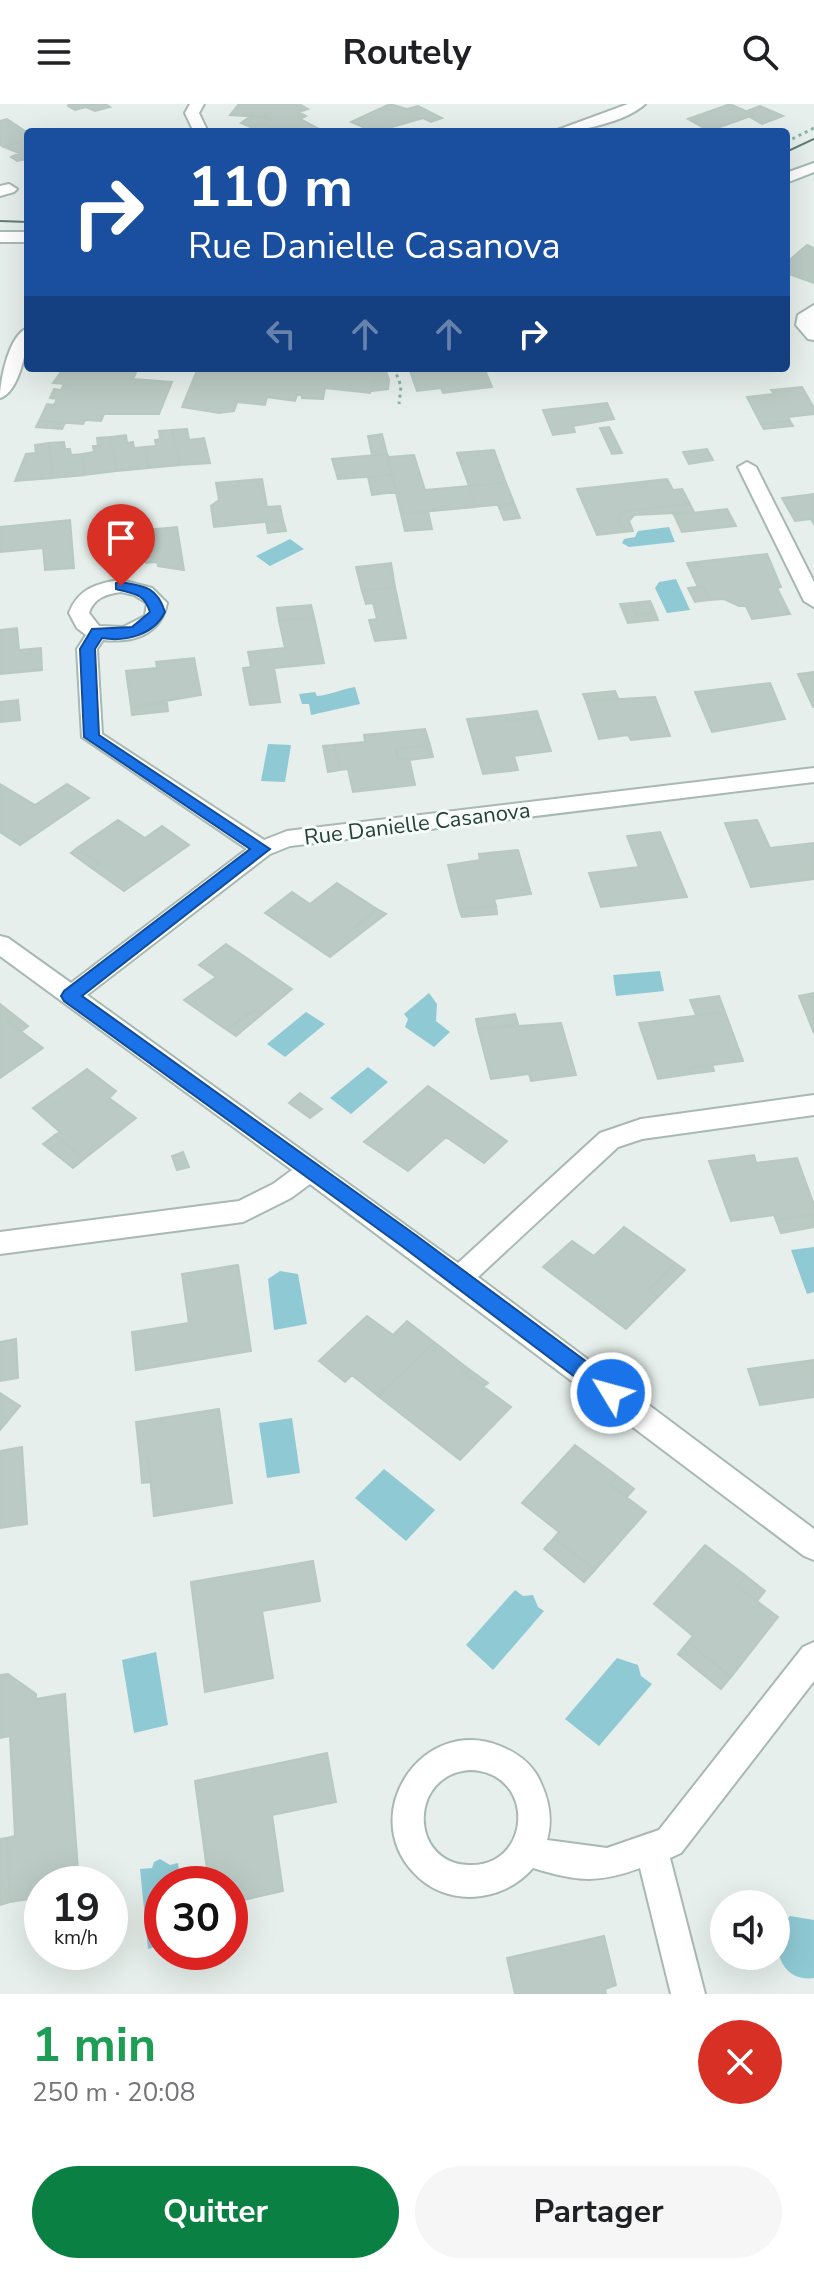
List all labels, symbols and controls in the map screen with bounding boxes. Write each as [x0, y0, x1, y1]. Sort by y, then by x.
text: Routely [343, 28, 471, 77]
icon: menu [32, 30, 76, 74]
icon: search [738, 30, 782, 74]
text: 110 m [188, 149, 353, 226]
icon: right [56, 160, 160, 264]
text: Rue Danielle Casanova [188, 222, 561, 271]
icon: left [259, 312, 303, 356]
icon: ahead [343, 312, 387, 356]
icon: ahead [427, 312, 471, 356]
icon: right [511, 312, 555, 356]
pin [87, 504, 155, 586]
icon: arrive [99, 516, 143, 560]
street label: Rue Danielle Casanova [302, 795, 532, 853]
position arrow [569, 1351, 653, 1435]
speed limit sign: 30 [144, 1866, 248, 1970]
text: 19 [52, 1881, 100, 1935]
map controls [710, 1890, 790, 1970]
button: sound [710, 1890, 790, 1970]
text: km/h [54, 1924, 98, 1951]
text: 1 min [32, 2012, 156, 2078]
button: close [698, 2020, 782, 2104]
text: 250 m · 20:08 [32, 2075, 195, 2110]
button: Quitter [32, 2166, 399, 2258]
button: Partager [415, 2166, 782, 2258]

